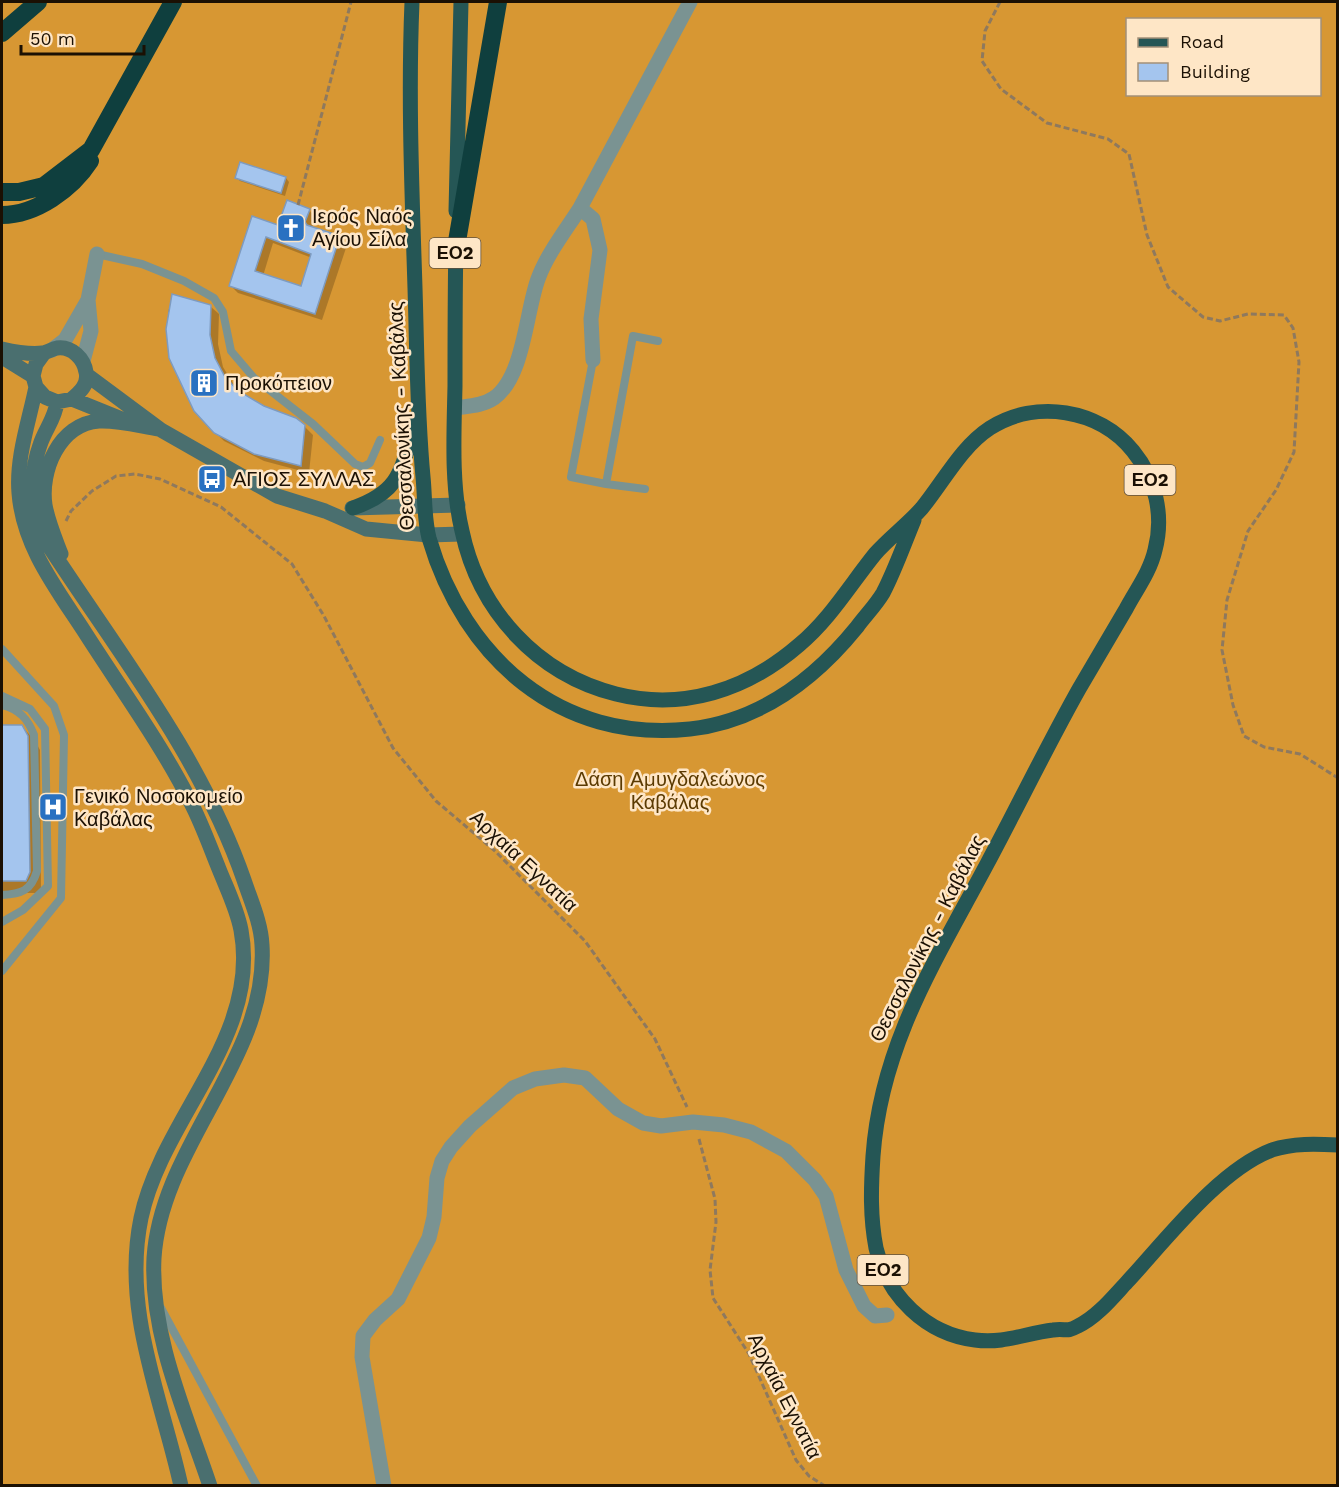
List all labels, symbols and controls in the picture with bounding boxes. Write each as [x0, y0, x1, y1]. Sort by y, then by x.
scale bar [21, 18, 144, 56]
legend [1126, 18, 1321, 96]
text: 50 m [30, 28, 75, 49]
text: Road [1180, 31, 1224, 52]
text: Building [1180, 61, 1250, 82]
place label: Ιερός Ναός Αγίου Σίλα [312, 204, 413, 251]
church icon: Ιερός Ναός Αγίου Σίλα [275, 212, 307, 244]
road number: ΕΟ2 [430, 238, 480, 268]
street label: Θεσσαλονίκης - Καβάλας [383, 301, 419, 531]
building icon: Προκόπειον [188, 367, 220, 399]
place label: Προκόπειον [225, 371, 332, 395]
bus stop icon: ΑΓΙΟΣ ΣΥΛΛΑΣ [196, 463, 228, 495]
road number: ΕΟ2 [1124, 465, 1176, 495]
place label: ΑΓΙΟΣ ΣΥΛΛΑΣ [233, 467, 374, 491]
park label: Δάση Αμυγδαλεώνος Καβάλας [575, 767, 765, 814]
place label: Γενικό Νοσοκομείο Καβάλας [74, 784, 243, 831]
hospital icon: Γενικό Νοσοκομείο Καβάλας [37, 791, 69, 823]
street label: Αρχαία Εγνατία [465, 805, 583, 917]
street label: Θεσσαλονίκης - Καβάλας [864, 830, 990, 1046]
road number: ΕΟ2 [858, 1255, 908, 1285]
street label: Αρχαία Εγνατία [743, 1329, 827, 1463]

